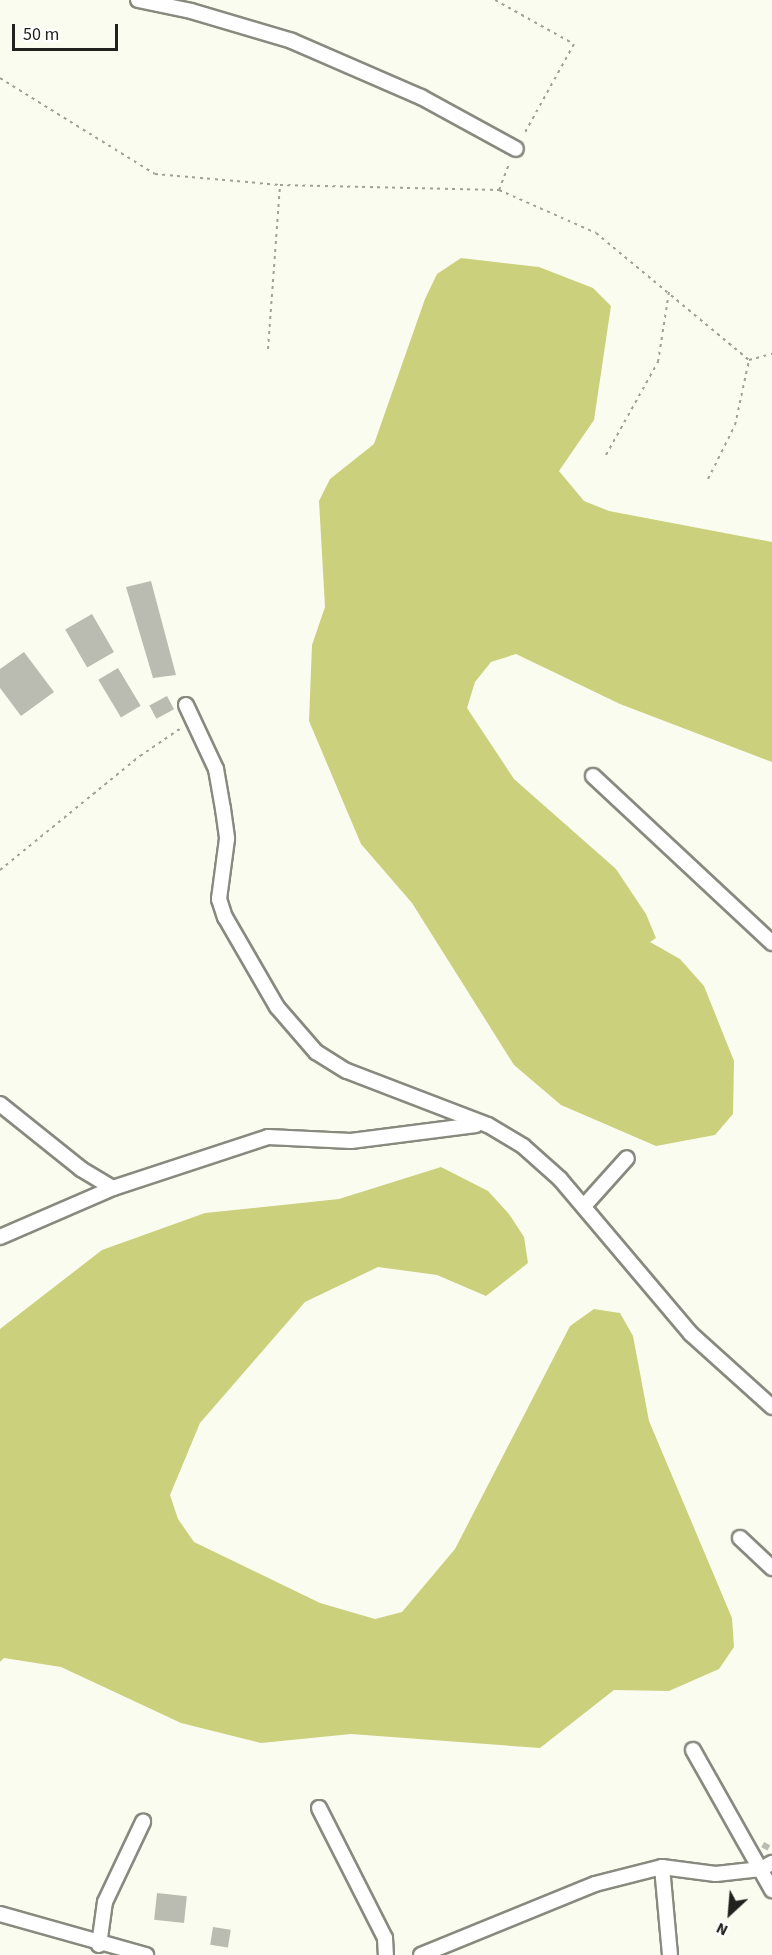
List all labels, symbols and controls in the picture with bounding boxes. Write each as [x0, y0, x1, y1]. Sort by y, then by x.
scale bar [15, 12, 122, 50]
text: 50 m [23, 22, 59, 47]
north arrow [700, 1883, 760, 1943]
text: N [713, 1917, 732, 1941]

